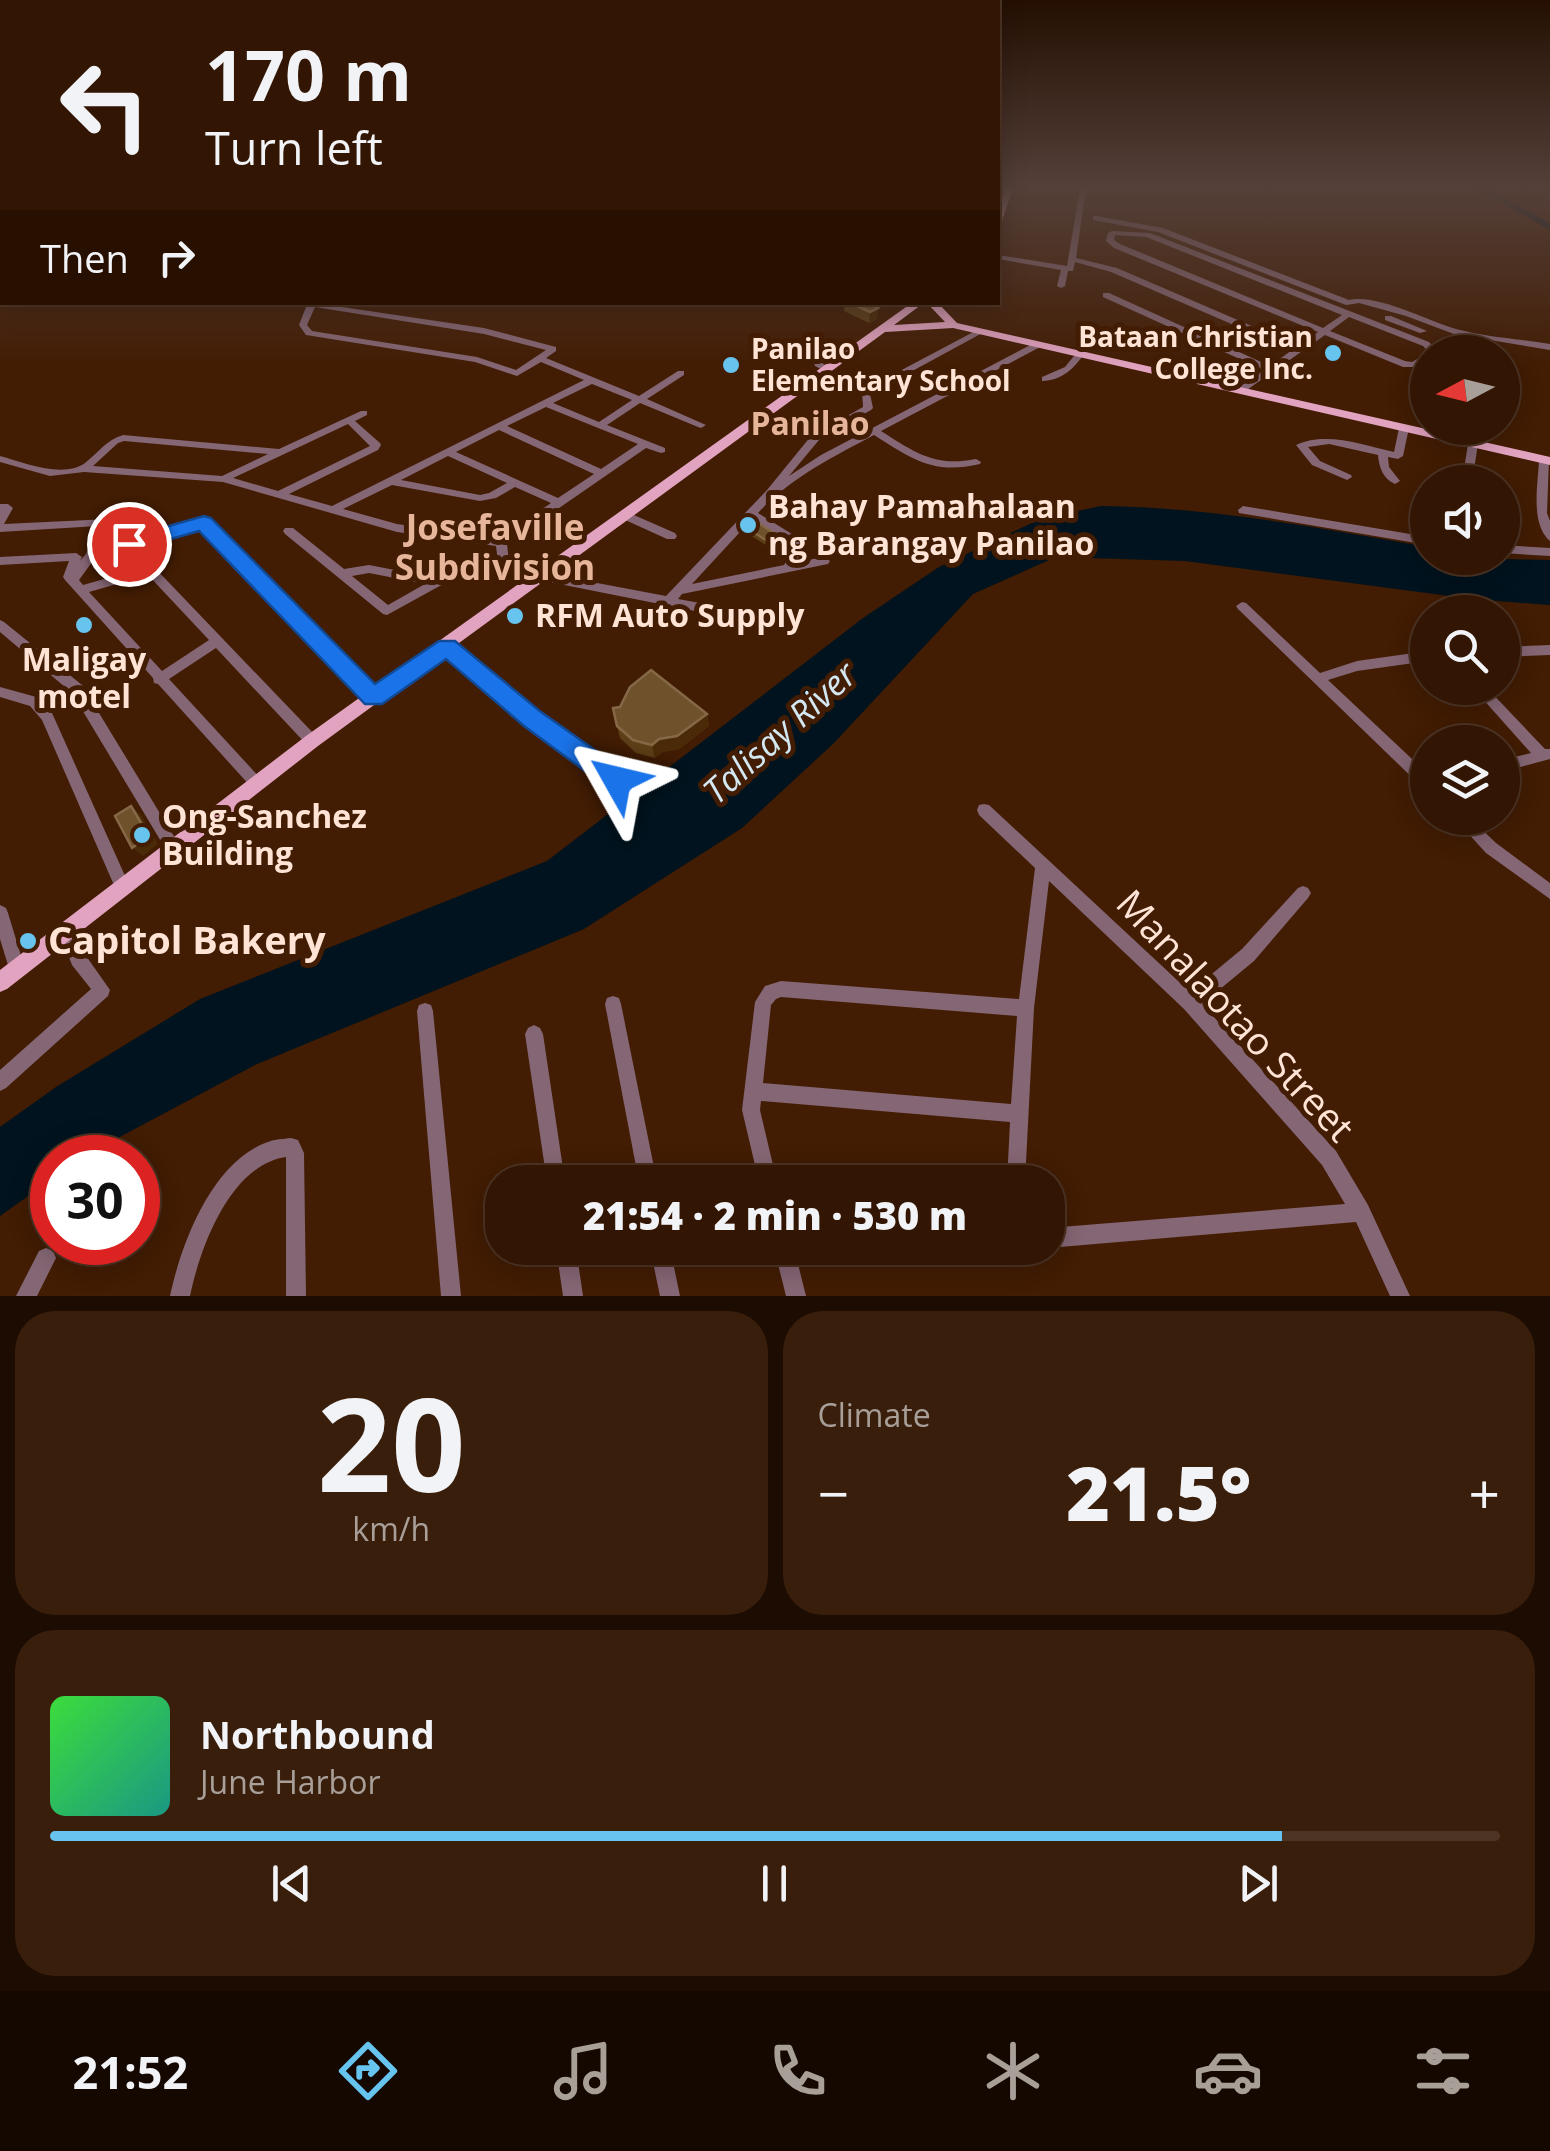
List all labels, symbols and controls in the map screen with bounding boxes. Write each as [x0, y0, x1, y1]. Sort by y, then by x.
text: 170 m [205, 26, 412, 122]
icon: left [40, 40, 170, 170]
text: Turn left [205, 117, 383, 178]
icon: right [149, 230, 204, 285]
text: Then [40, 232, 129, 284]
place label: Bataan Christian College Inc. [1078, 317, 1313, 387]
place label: Panilao Elementary School [751, 329, 1011, 399]
north arrow [1410, 335, 1520, 445]
map controls [1410, 335, 1520, 835]
marker: Bataan Christian College Inc. [1322, 342, 1344, 364]
marker: Panilao Elementary School [720, 354, 742, 376]
district label: Panilao [750, 401, 870, 444]
button: sound [1410, 465, 1520, 575]
place label: Bahay Pamahalaan ng Barangay Panilao [768, 484, 1094, 564]
pin [87, 502, 172, 587]
district label: Josefaville Subdivision [395, 503, 595, 590]
marker: Bahay Pamahalaan ng Barangay Panilao [737, 514, 759, 536]
icon: arrive [102, 517, 157, 572]
place label: RFM Auto Supply [535, 593, 805, 636]
button: search [1410, 595, 1520, 705]
marker: RFM Auto Supply [504, 605, 526, 627]
marker: Maligay motel [73, 614, 95, 636]
place label: Maligay motel [22, 637, 147, 717]
water label: Talisay River [692, 650, 867, 813]
button: layers [1410, 725, 1520, 835]
position arrow [565, 728, 669, 832]
place label: Ong-Sanchez Building [162, 794, 367, 874]
marker: Ong-Sanchez Building [131, 824, 153, 846]
street label: Manalaotao Street [1106, 877, 1367, 1152]
place label: Capitol Bakery [48, 913, 326, 965]
marker: Capitol Bakery [17, 930, 39, 952]
speed limit sign: 30 [30, 1135, 160, 1265]
text: 21:54 · 2 min · 530 m [583, 1189, 967, 1241]
text: 20 [317, 1353, 466, 1530]
text: Climate [818, 1393, 931, 1436]
text: 21.5° [1066, 1441, 1251, 1543]
text: − [818, 1455, 849, 1530]
text: + [1469, 1455, 1500, 1530]
text: km/h [352, 1507, 430, 1550]
text: Northbound [200, 1708, 435, 1760]
text: June Harbor [200, 1760, 380, 1803]
icon: previous [264, 1856, 319, 1911]
icon: pause [747, 1856, 802, 1911]
icon: next [1231, 1856, 1286, 1911]
icon: directions [333, 2036, 403, 2106]
icon: music [548, 2036, 618, 2106]
icon: phone [763, 2036, 833, 2106]
icon: climate [978, 2036, 1048, 2106]
icon: car [1193, 2036, 1263, 2106]
icon: filters [1408, 2036, 1478, 2106]
text: 21:52 [72, 2041, 188, 2102]

